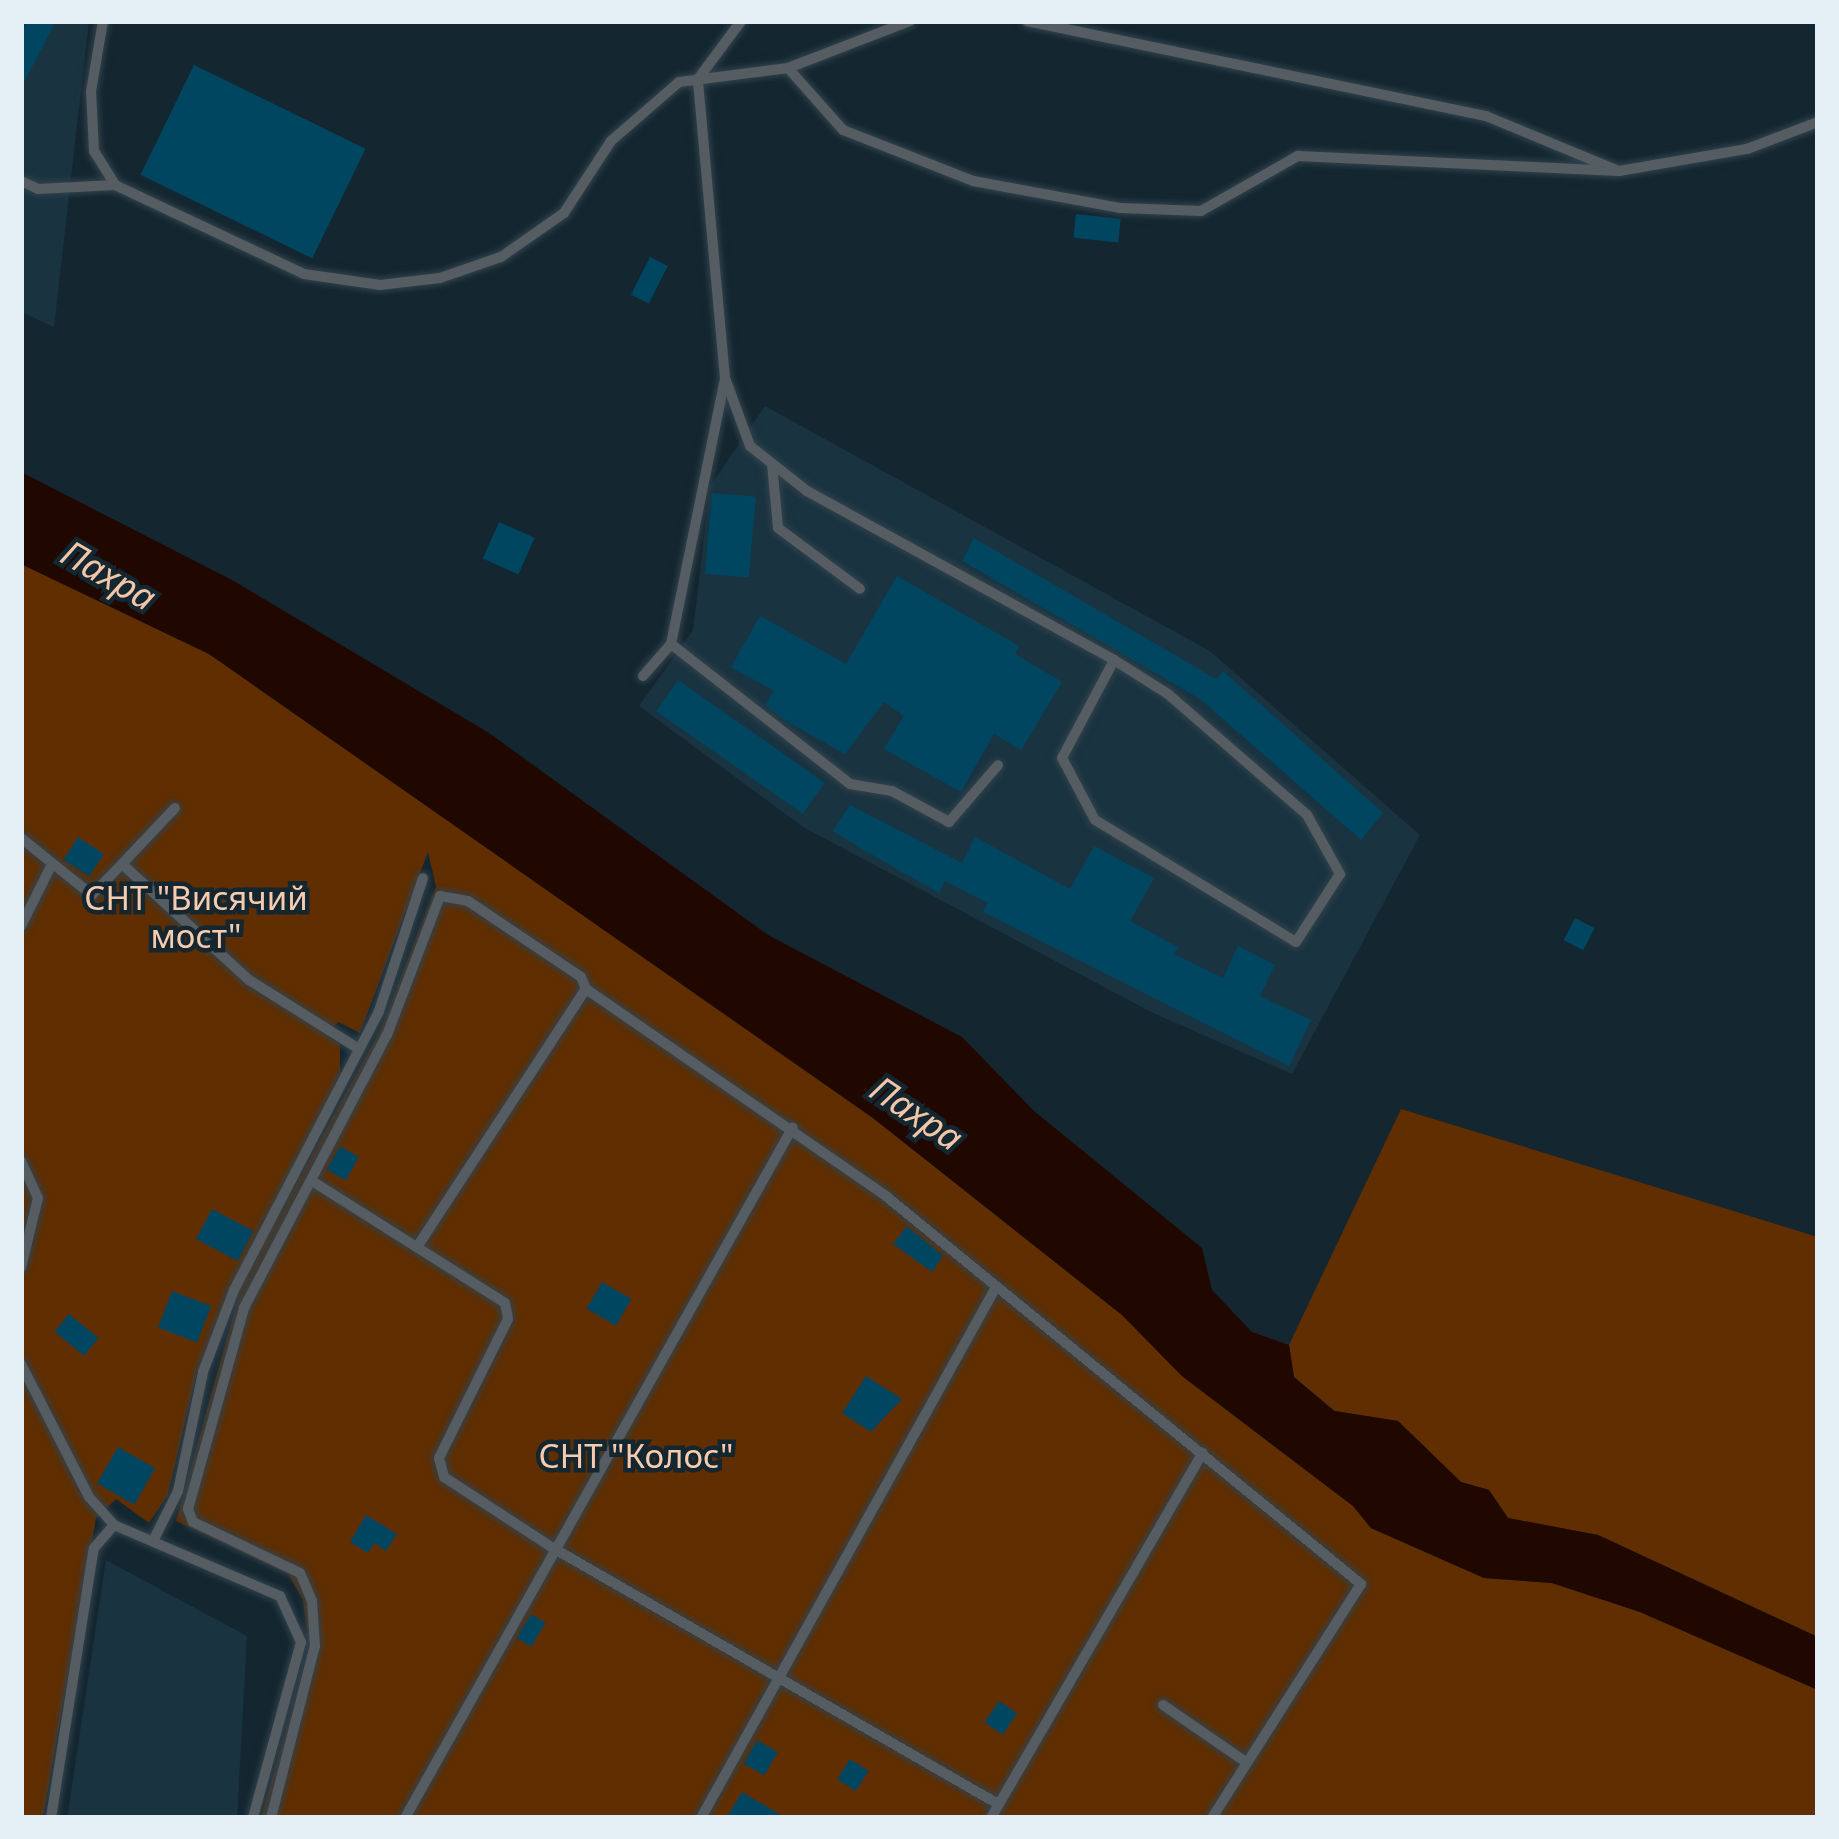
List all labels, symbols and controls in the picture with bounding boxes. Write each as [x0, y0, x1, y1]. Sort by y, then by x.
water label: Пахра [54, 531, 164, 619]
park label: СНТ "Висячий мост" [84, 878, 308, 956]
water label: Пахра [863, 1067, 971, 1159]
park label: СНТ "Колос" [539, 1436, 733, 1476]

